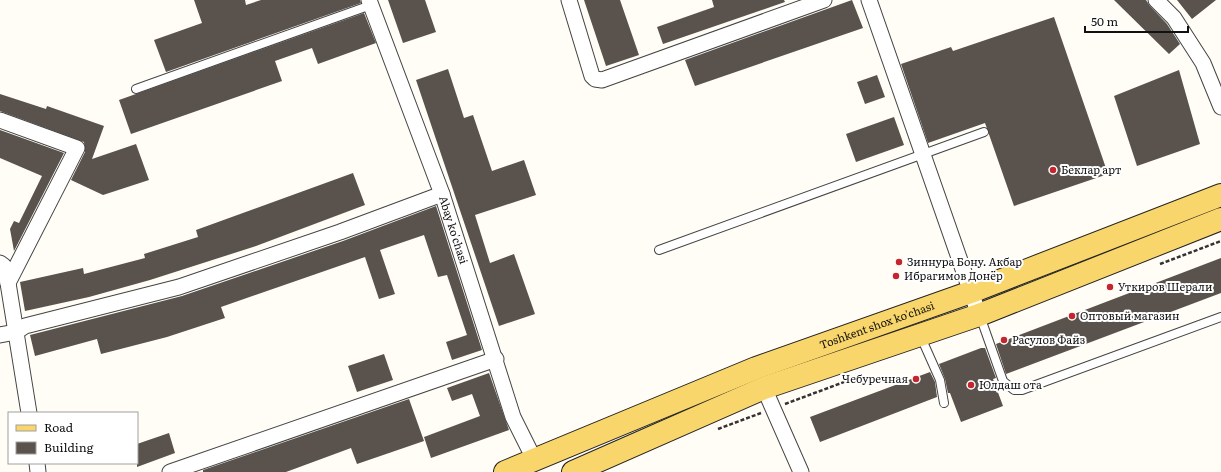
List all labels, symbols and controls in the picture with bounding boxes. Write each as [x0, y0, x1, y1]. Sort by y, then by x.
scale bar [1085, 8, 1188, 34]
text: 50 m [1091, 12, 1118, 30]
place label: Беклар арт [1061, 161, 1122, 177]
marker: Беклар арт [1048, 165, 1058, 175]
street label: Abay ko'chasi [436, 194, 473, 266]
place label: Зиннура Бону. Акбар [907, 253, 1022, 269]
marker: Зиннура Бону. Акбар [894, 257, 904, 267]
place label: Ибрагимов Донёр [904, 267, 1003, 283]
marker: Ибрагимов Донёр [891, 271, 901, 281]
place label: Уткиров Шерали [1118, 278, 1212, 294]
marker: Уткиров Шерали [1105, 282, 1115, 292]
street label: Toshkent shox ko'chasi [817, 297, 937, 352]
place label: Оптовый магазин [1080, 307, 1180, 323]
marker: Оптовый магазин [1067, 311, 1077, 321]
place label: Расулов Файз [1012, 331, 1085, 347]
marker: Расулов Файз [999, 335, 1009, 345]
place label: Чебуречная [842, 370, 908, 386]
marker: Чебуречная [911, 374, 921, 384]
place label: Юлдаш ота [979, 376, 1042, 392]
marker: Юлдаш ота [966, 380, 976, 390]
legend [8, 412, 138, 464]
text: Road [44, 418, 74, 436]
text: Building [44, 438, 94, 456]

